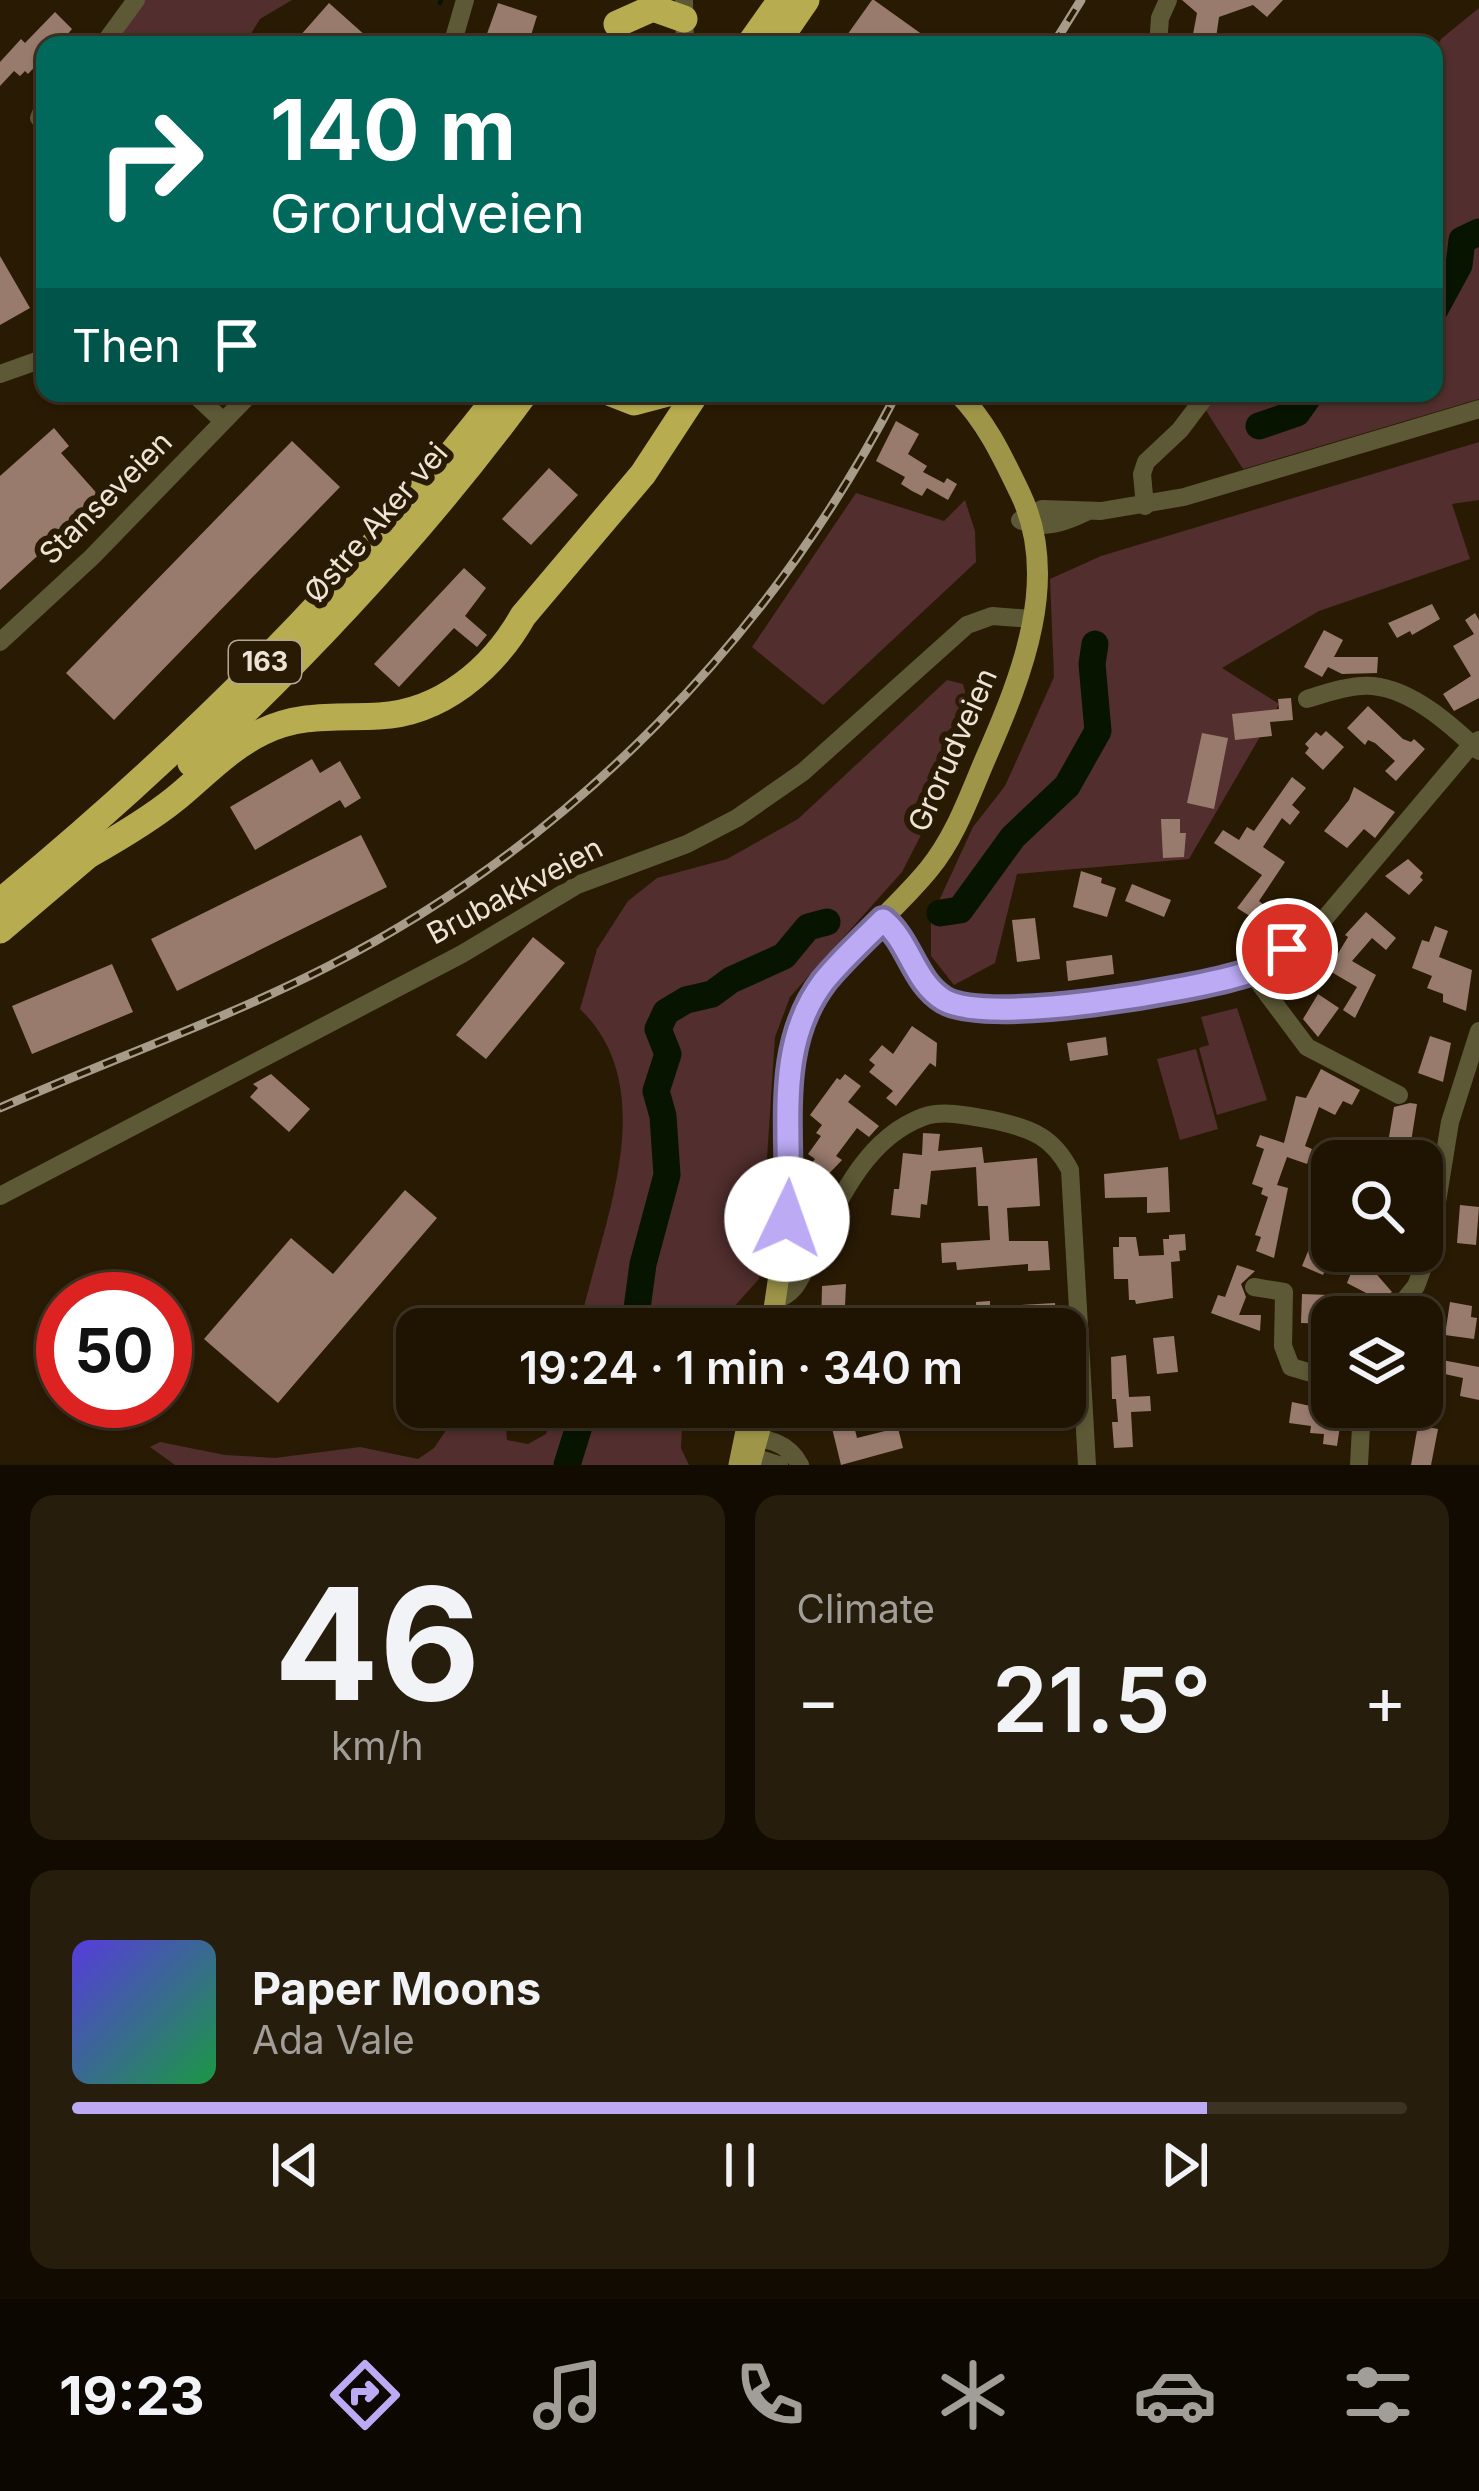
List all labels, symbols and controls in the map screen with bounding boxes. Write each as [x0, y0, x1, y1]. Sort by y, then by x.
text: 140 m [270, 79, 516, 180]
icon: right [72, 84, 228, 240]
text: Grorudveien [270, 181, 585, 246]
icon: arrive [204, 312, 270, 378]
text: Then [72, 318, 180, 373]
street label: Stanseveien [31, 423, 179, 571]
street label: Østre Aker vei [296, 435, 454, 610]
road number: 163 [229, 641, 301, 683]
street label: Grorudveien [900, 662, 1004, 837]
street label: Brubakkveien [421, 829, 608, 951]
pin [1236, 898, 1338, 1000]
icon: arrive [1254, 916, 1320, 982]
map controls [1311, 1140, 1443, 1428]
button: search [1311, 1140, 1443, 1272]
position arrow [724, 1156, 850, 1282]
speed limit sign: 50 [36, 1272, 192, 1428]
button: layers [1311, 1296, 1443, 1428]
text: 19:24 · 1 min · 340 m [519, 1340, 963, 1395]
text: 46 [274, 1549, 481, 1738]
text: Climate [797, 1585, 935, 1632]
text: 21.5° [992, 1645, 1212, 1754]
text: − [797, 1660, 840, 1740]
text: + [1363, 1660, 1407, 1740]
text: km/h [331, 1722, 424, 1769]
text: Paper Moons [252, 1961, 541, 2016]
text: Ada Vale [252, 2016, 415, 2063]
icon: previous [262, 2132, 328, 2198]
icon: pause [707, 2132, 773, 2198]
icon: next [1152, 2132, 1218, 2198]
icon: directions [323, 2353, 407, 2437]
icon: music [526, 2353, 610, 2437]
icon: phone [728, 2353, 812, 2437]
icon: climate [931, 2353, 1015, 2437]
icon: car [1133, 2353, 1217, 2437]
icon: filters [1336, 2353, 1420, 2437]
text: 19:23 [59, 2363, 205, 2428]

